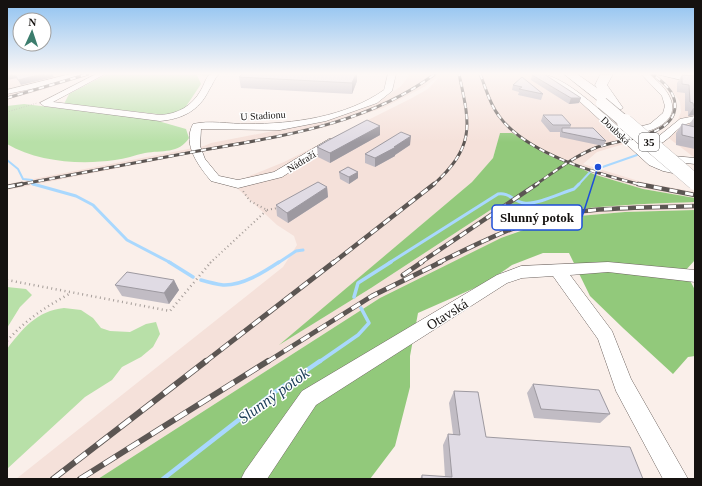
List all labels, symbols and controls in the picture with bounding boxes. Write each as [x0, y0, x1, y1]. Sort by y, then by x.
north arrow [12, 12, 52, 52]
text: N [28, 16, 37, 28]
street label: U Stadionu [240, 109, 286, 122]
street label: Doubská [599, 114, 633, 147]
road number: 35 [639, 133, 659, 151]
street label: Nádraží [285, 148, 318, 174]
callout: Slunný potok [492, 205, 582, 230]
text: Slunný potok [500, 210, 575, 225]
street label: Otavská [424, 295, 471, 333]
water label: Slunný potok [235, 364, 313, 428]

